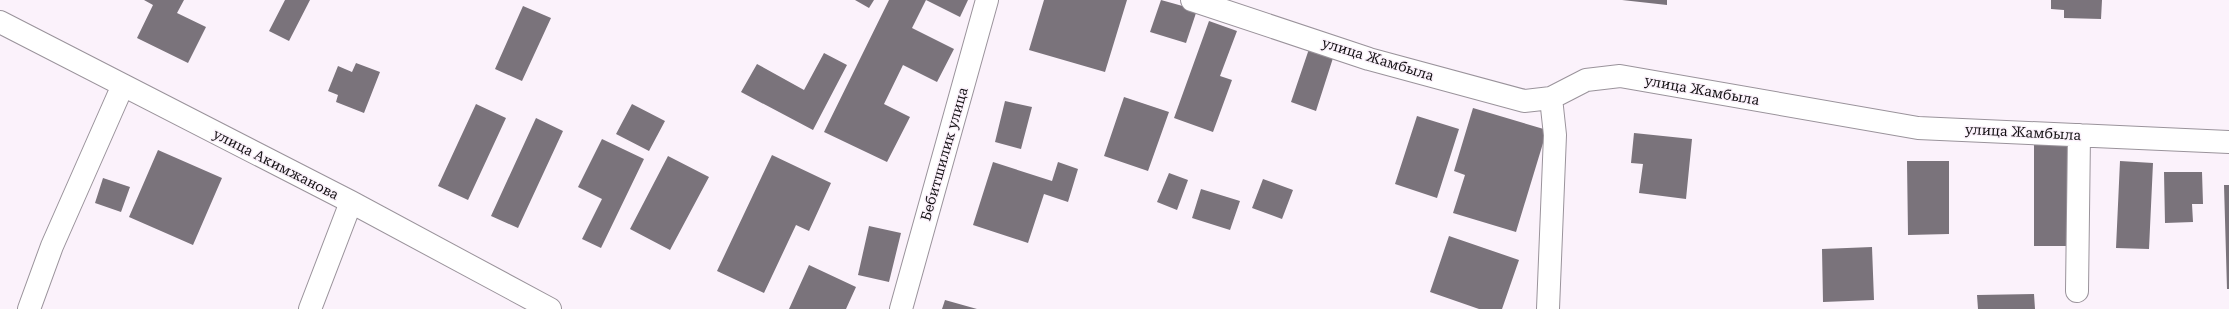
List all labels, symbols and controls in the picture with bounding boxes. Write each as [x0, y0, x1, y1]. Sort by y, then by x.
street label: улица Жамбыла [1320, 34, 1436, 84]
street label: улица Жамбыла [1643, 72, 1761, 108]
street label: Бебитшилик улица [917, 85, 971, 223]
street label: улица Жамбыла [1965, 121, 2082, 143]
street label: улица Акимжанова [211, 125, 342, 203]

